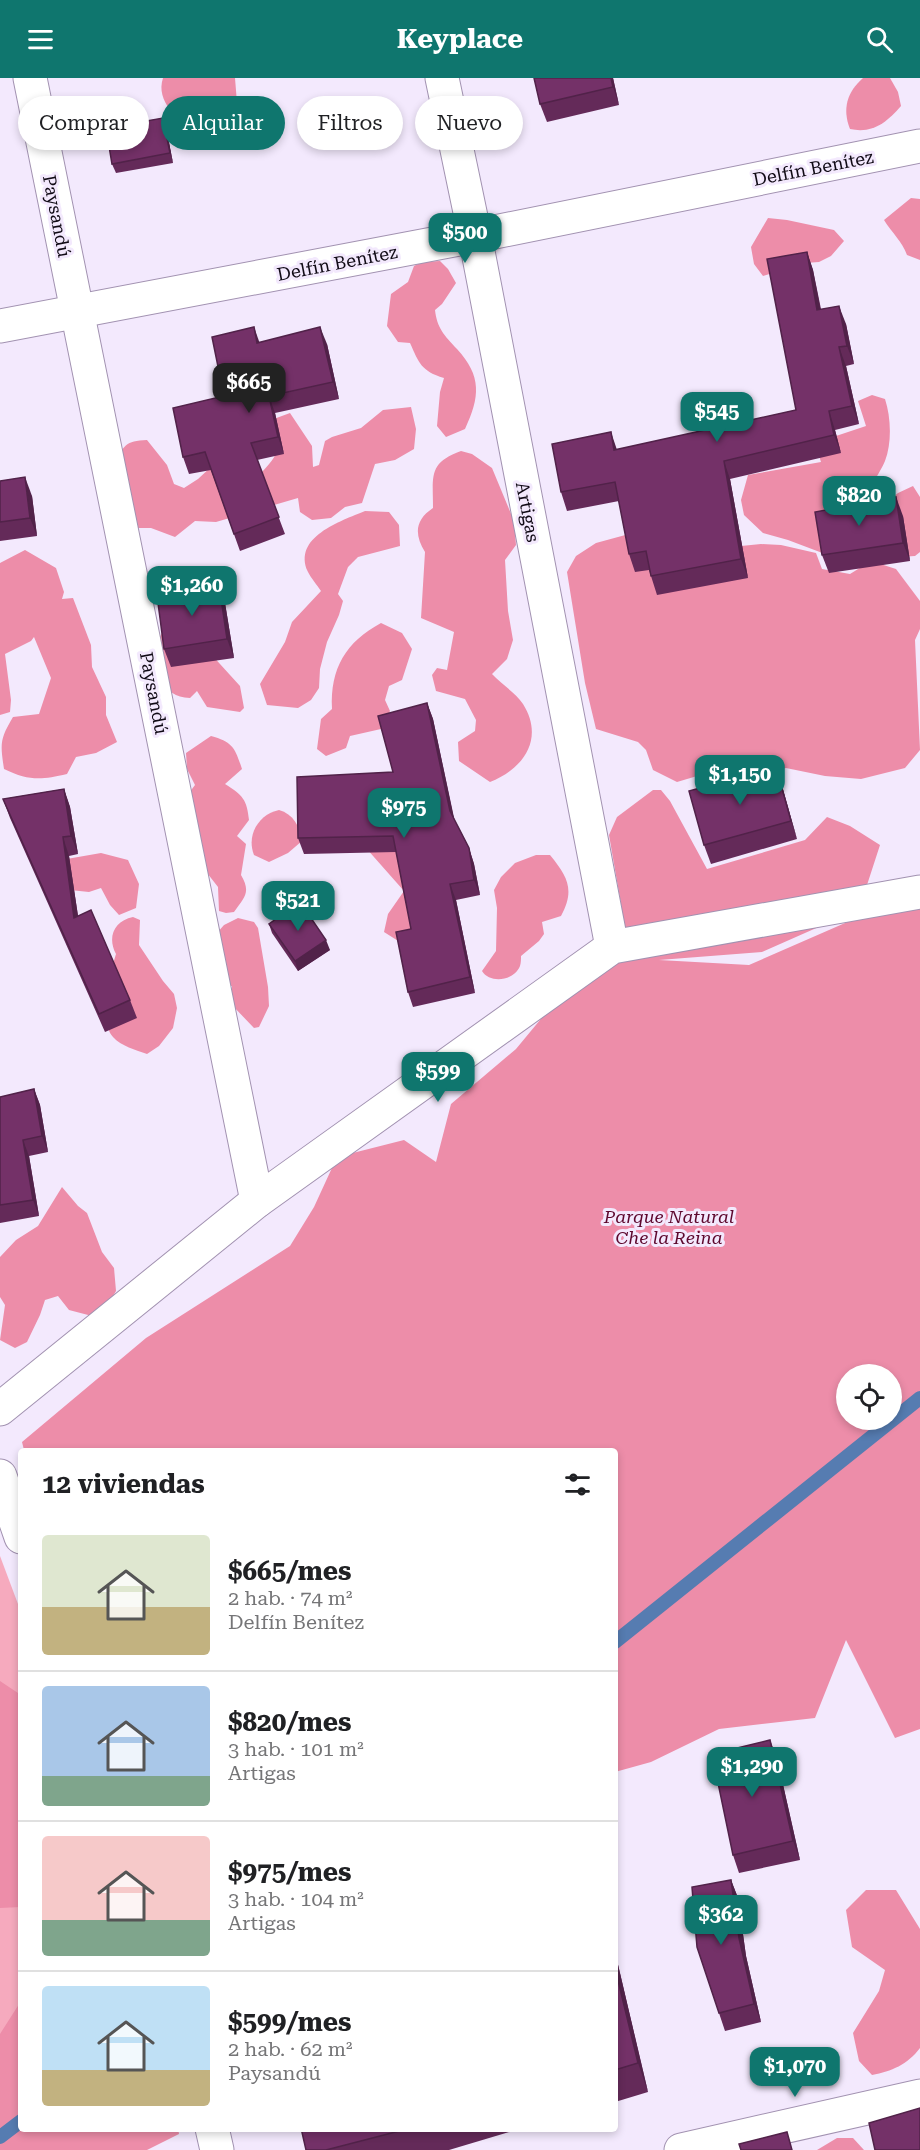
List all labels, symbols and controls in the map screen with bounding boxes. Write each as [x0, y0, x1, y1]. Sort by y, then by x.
icon: menu [24, 23, 57, 56]
text: Keyplace [397, 23, 523, 55]
icon: search [863, 23, 896, 56]
chip: Comprar [18, 96, 149, 150]
chip: Alquilar [161, 96, 285, 150]
chip: Filtros [297, 96, 403, 150]
chip: Nuevo [415, 96, 523, 150]
street label: Delfín Benítez [751, 146, 876, 190]
street label: Paysandú [39, 173, 75, 259]
pin: $500 [429, 213, 501, 264]
text: $500 [443, 220, 487, 244]
street label: Delfín Benítez [275, 241, 400, 285]
pin: $665 [213, 363, 285, 414]
text: $665 [227, 370, 271, 394]
pin: $545 [681, 392, 753, 443]
text: $545 [695, 399, 739, 423]
pin: $820 [823, 476, 895, 527]
street label: Artigas [512, 480, 544, 544]
text: $820 [837, 483, 881, 507]
pin: $1,260 [143, 566, 241, 617]
text: $1,260 [161, 573, 223, 597]
street label: Paysandú [136, 650, 172, 736]
pin: $1,150 [691, 755, 789, 806]
text: $1,150 [709, 762, 771, 786]
pin: $975 [368, 788, 440, 839]
text: $975 [382, 795, 426, 819]
pin: $521 [262, 881, 334, 932]
text: $521 [276, 888, 320, 912]
pin: $599 [402, 1052, 474, 1103]
text: $599 [416, 1059, 460, 1083]
park label: Parque Natural Che la Reina [603, 1206, 734, 1248]
map controls [836, 1364, 902, 1430]
button: locate [836, 1364, 902, 1430]
icon: filters [561, 1468, 594, 1501]
text: 12 viviendas [42, 1469, 205, 1499]
text: $665/mes [228, 1556, 351, 1586]
icon: home [90, 1559, 162, 1631]
text: 2 hab. · 74 m² [228, 1586, 352, 1610]
text: Delfín Benítez [228, 1610, 364, 1634]
text: $820/mes [228, 1707, 351, 1737]
icon: home [90, 1710, 162, 1782]
text: 3 hab. · 101 m² [228, 1737, 364, 1761]
pin: $1,290 [703, 1747, 801, 1798]
text: $1,290 [721, 1754, 783, 1778]
text: Artigas [228, 1761, 296, 1785]
text: $975/mes [228, 1857, 351, 1887]
icon: home [90, 1860, 162, 1932]
text: 3 hab. · 104 m² [228, 1887, 364, 1911]
pin: $362 [685, 1895, 757, 1946]
text: $362 [699, 1902, 743, 1926]
text: Artigas [228, 1911, 296, 1935]
text: $599/mes [228, 2007, 351, 2037]
icon: home [90, 2010, 162, 2082]
text: 2 hab. · 62 m² [228, 2037, 352, 2061]
pin: $1,070 [746, 2047, 844, 2098]
text: $1,070 [764, 2054, 826, 2078]
text: Paysandú [228, 2061, 321, 2085]

